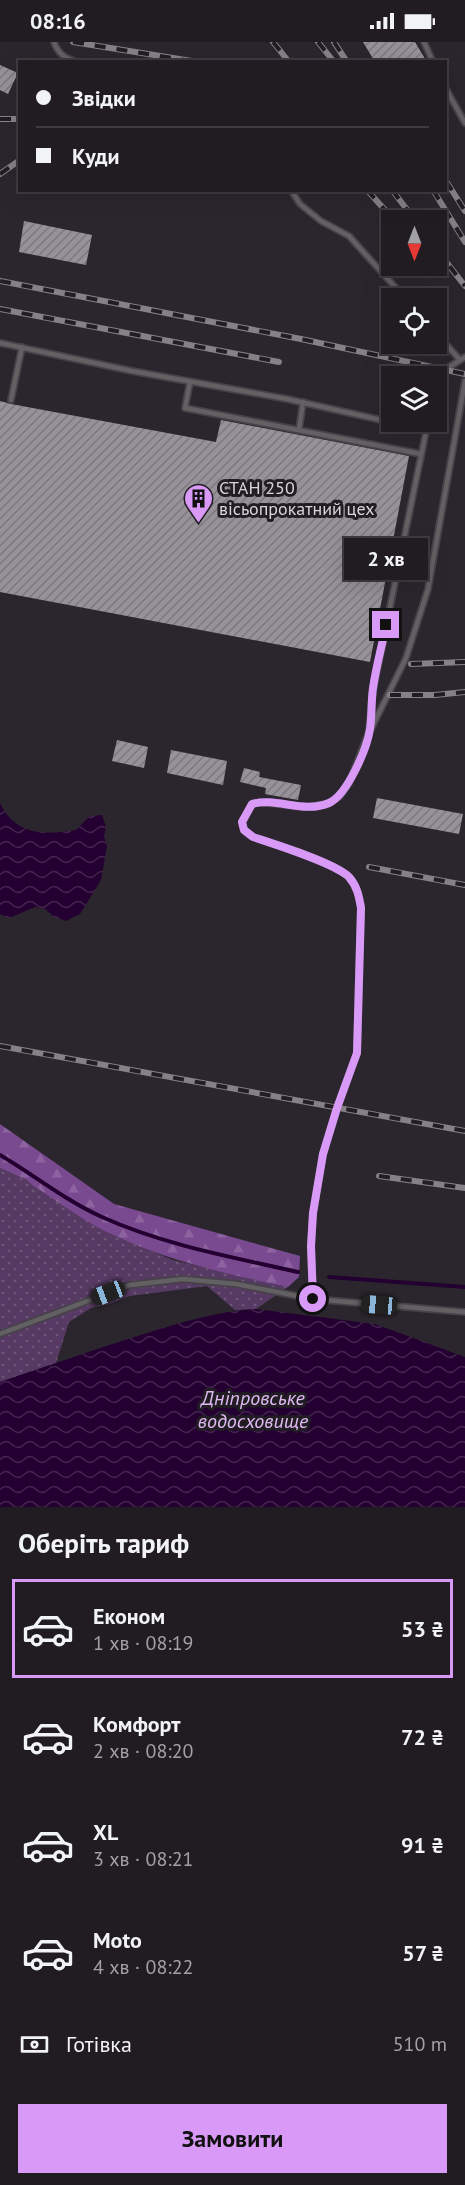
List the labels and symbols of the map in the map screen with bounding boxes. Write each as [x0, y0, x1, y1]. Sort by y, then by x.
north arrow [381, 210, 447, 276]
place label: СТАН 250 вісьопрокатний цех [219, 476, 375, 520]
building icon: СТАН 250 вісьопрокатний цех [182, 482, 214, 524]
callout: 2 хв [344, 538, 428, 580]
route end [372, 611, 399, 638]
car [88, 1278, 128, 1308]
route start [299, 1285, 326, 1312]
car [360, 1294, 398, 1316]
water label: Дніпровське водосховище [198, 1385, 309, 1434]

